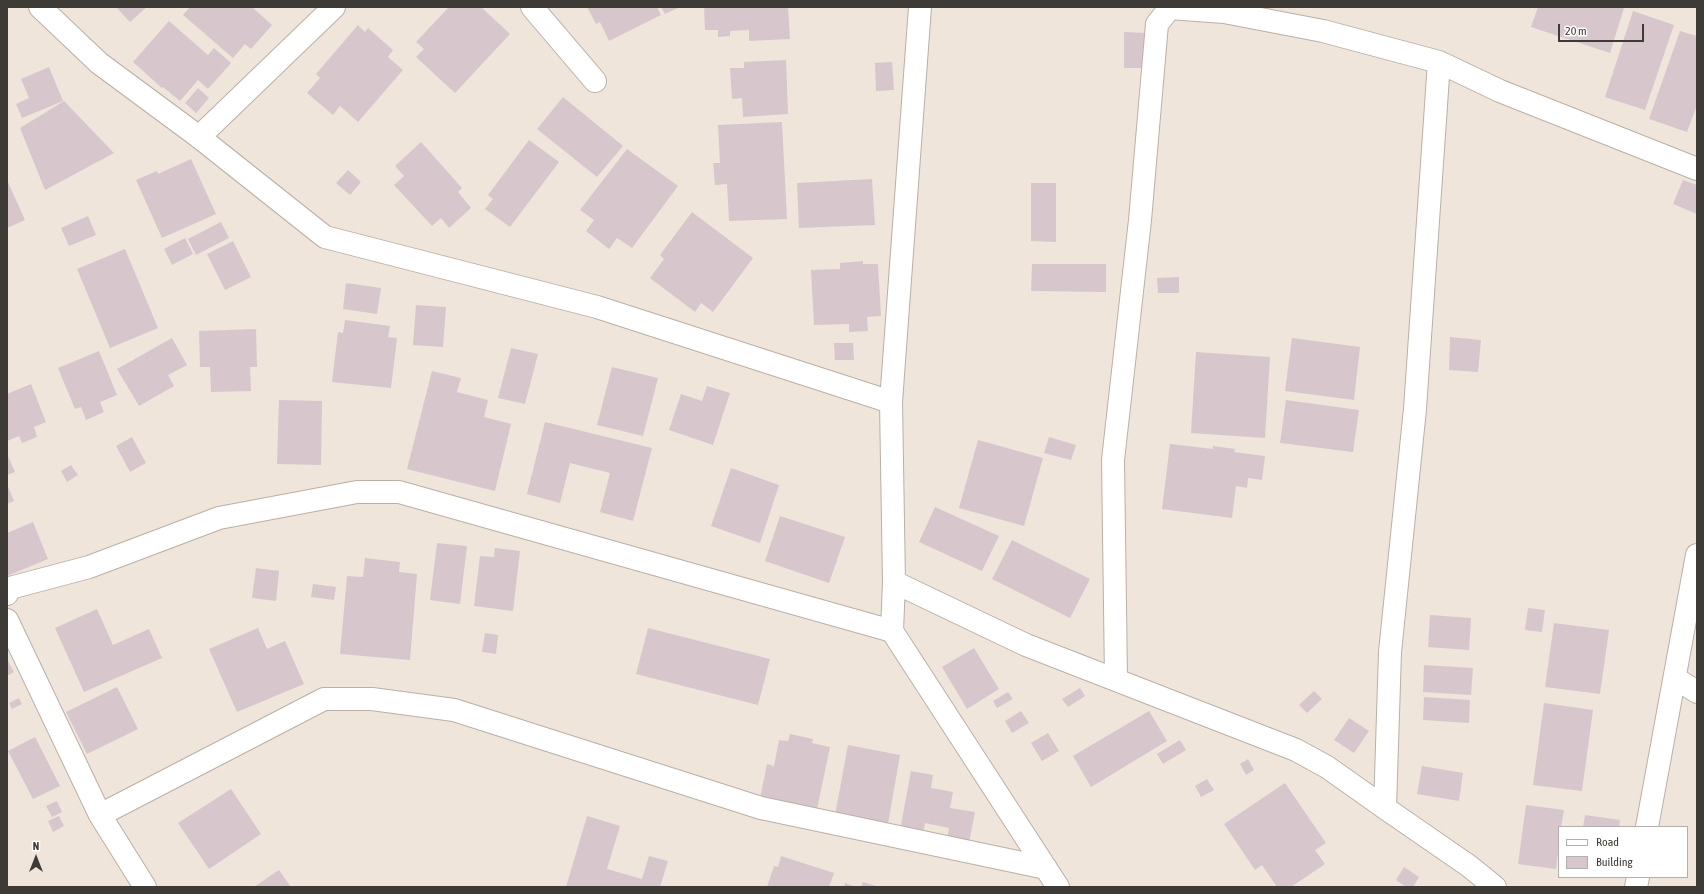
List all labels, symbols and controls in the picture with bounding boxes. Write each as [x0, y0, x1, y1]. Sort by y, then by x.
scale bar [1560, 16, 1646, 42]
text: 20 m [1565, 24, 1587, 38]
legend [1558, 826, 1688, 878]
text: Road [1596, 835, 1619, 849]
north arrow [16, 838, 56, 878]
text: N [33, 840, 39, 852]
text: Building [1596, 855, 1633, 869]

